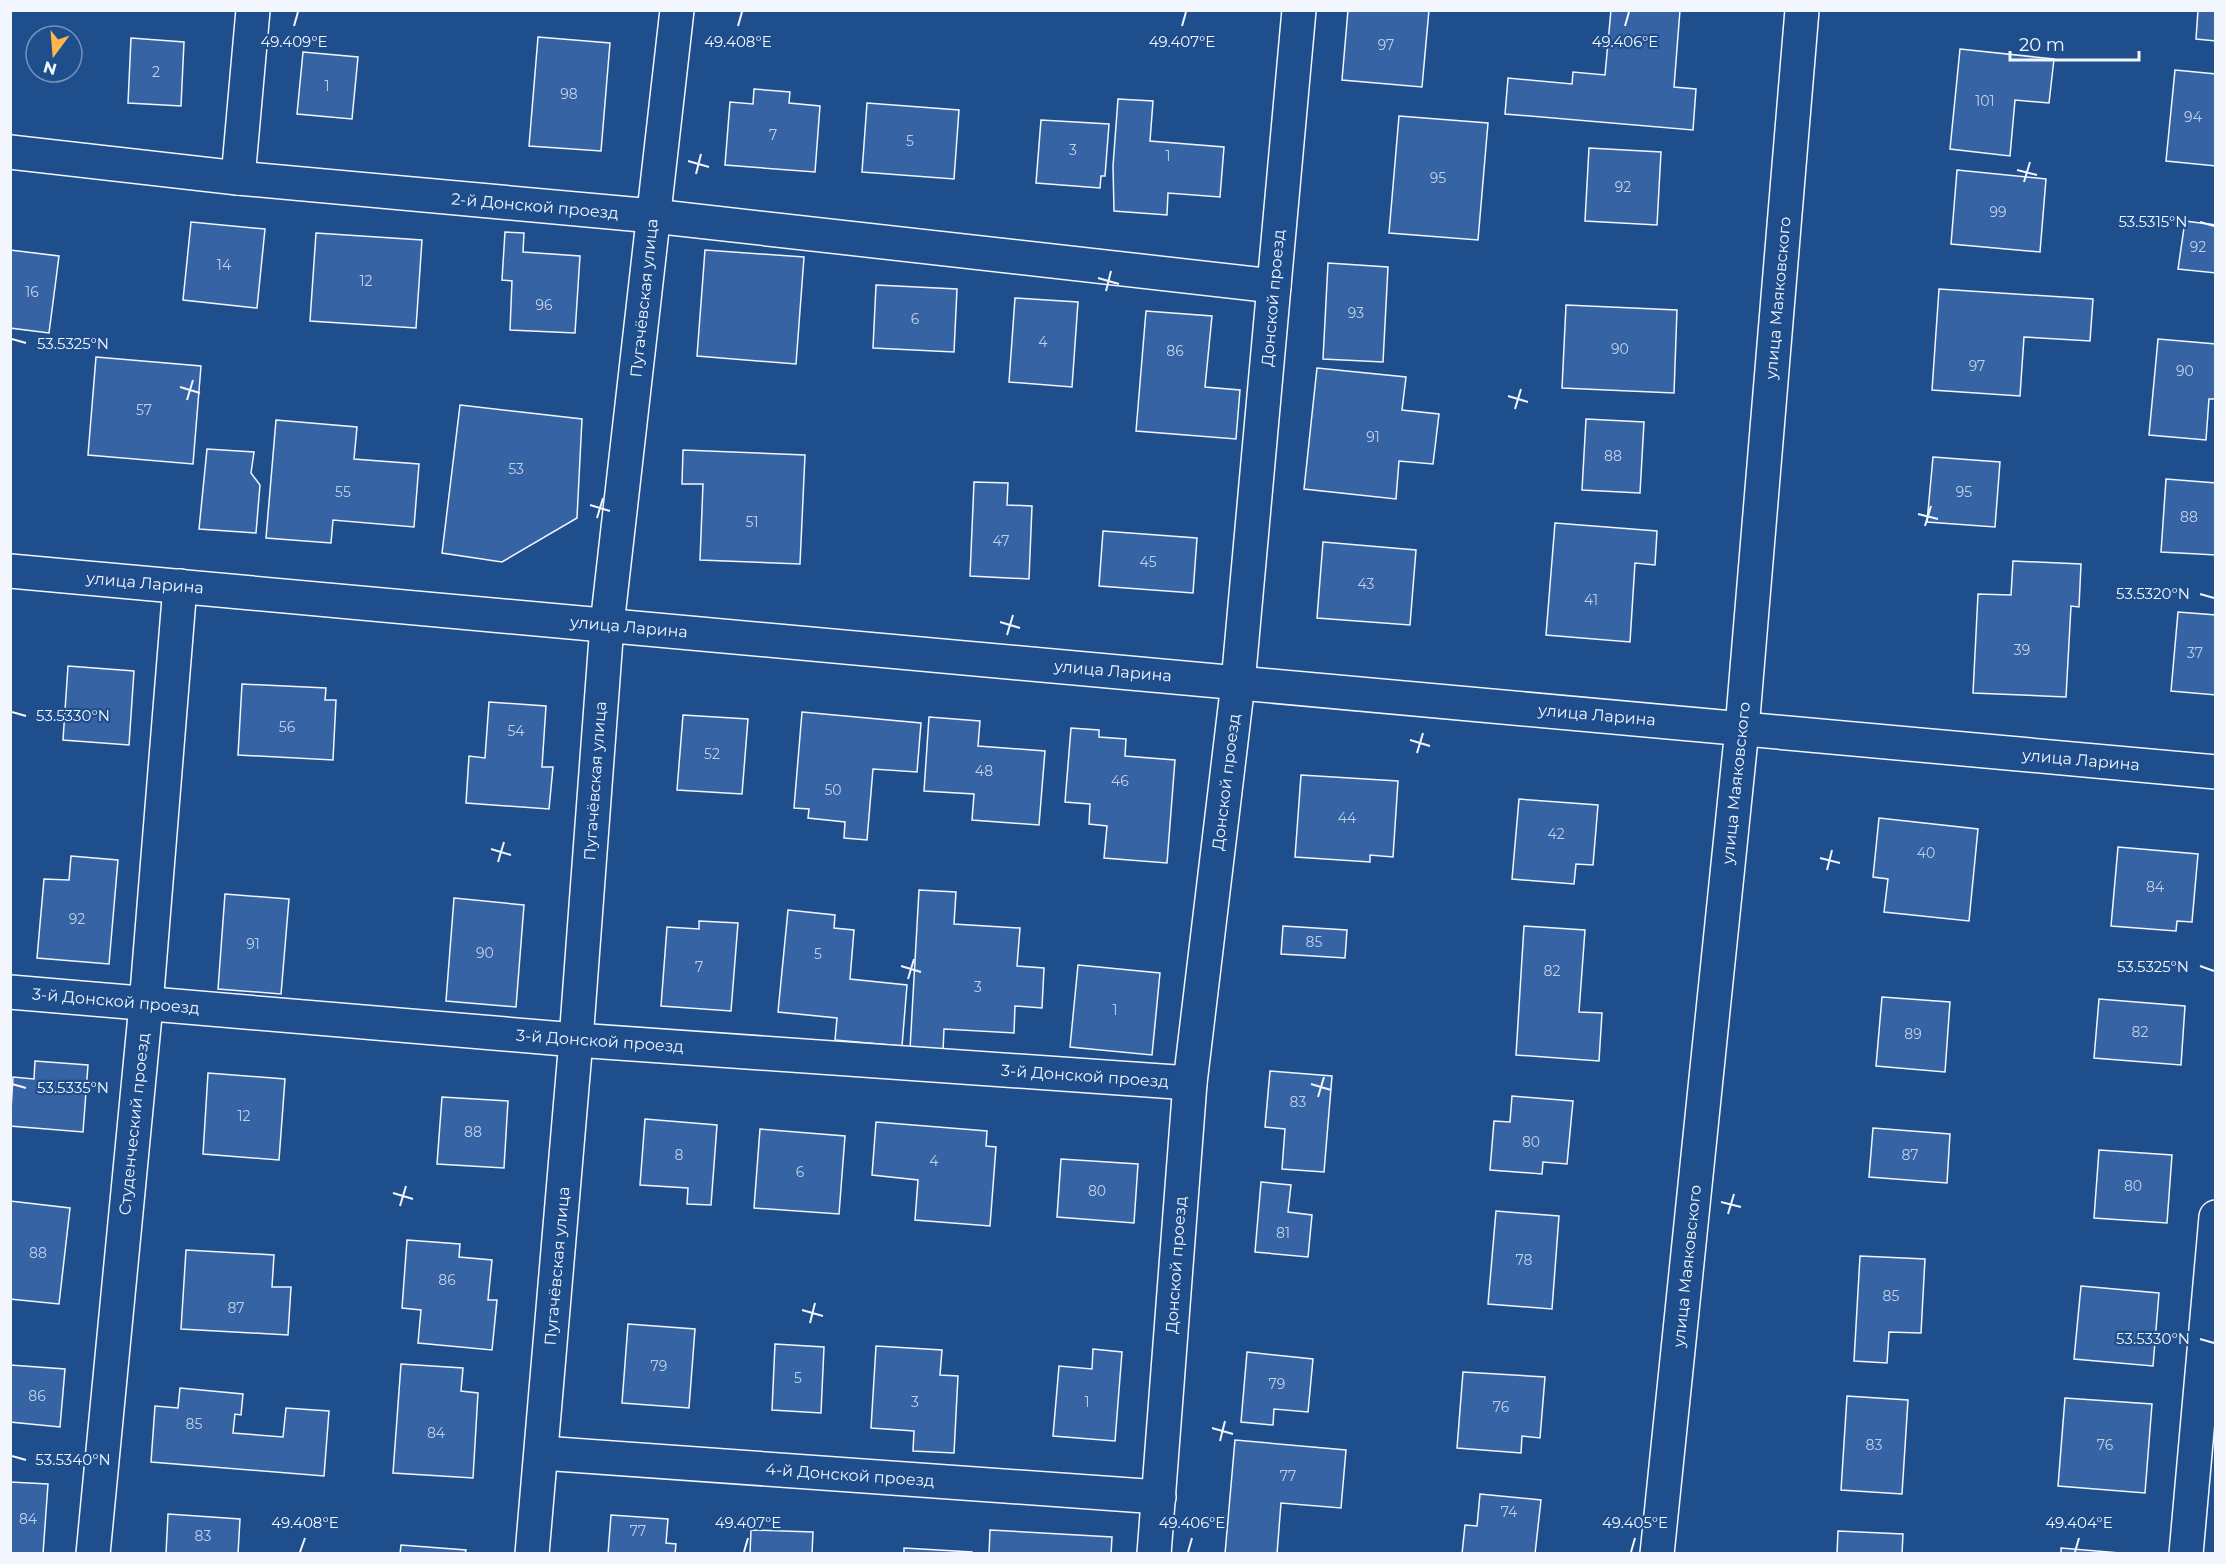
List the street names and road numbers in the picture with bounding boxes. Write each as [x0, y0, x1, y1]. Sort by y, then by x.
street label: 2-й Донской проезд [451, 189, 619, 223]
street label: улица Маяковского [1761, 216, 1795, 381]
street label: Пугачёвская улица [626, 218, 662, 378]
street label: Донской проезд [1258, 229, 1288, 367]
street label: улица Ларина [84, 568, 205, 598]
street label: улица Ларина [568, 612, 689, 642]
street label: улица Ларина [1052, 656, 1173, 686]
street label: улица Ларина [1536, 700, 1657, 730]
street label: Пугачёвская улица [580, 701, 610, 861]
street label: улица Маяковского [1718, 701, 1754, 866]
street label: Донской проезд [1208, 713, 1244, 851]
street label: улица Ларина [2020, 745, 2141, 775]
street label: 3-й Донской проезд [32, 984, 200, 1018]
street label: 3-й Донской проезд [516, 1026, 684, 1056]
street label: Студенческий проезд [115, 1032, 153, 1216]
street label: 3-й Донской проезд [1001, 1061, 1169, 1091]
street label: улица Маяковского [1669, 1184, 1705, 1349]
street label: Пугачёвская улица [541, 1186, 573, 1346]
street label: Донской проезд [1162, 1196, 1190, 1334]
street label: 4-й Донской проезд [765, 1460, 935, 1490]

